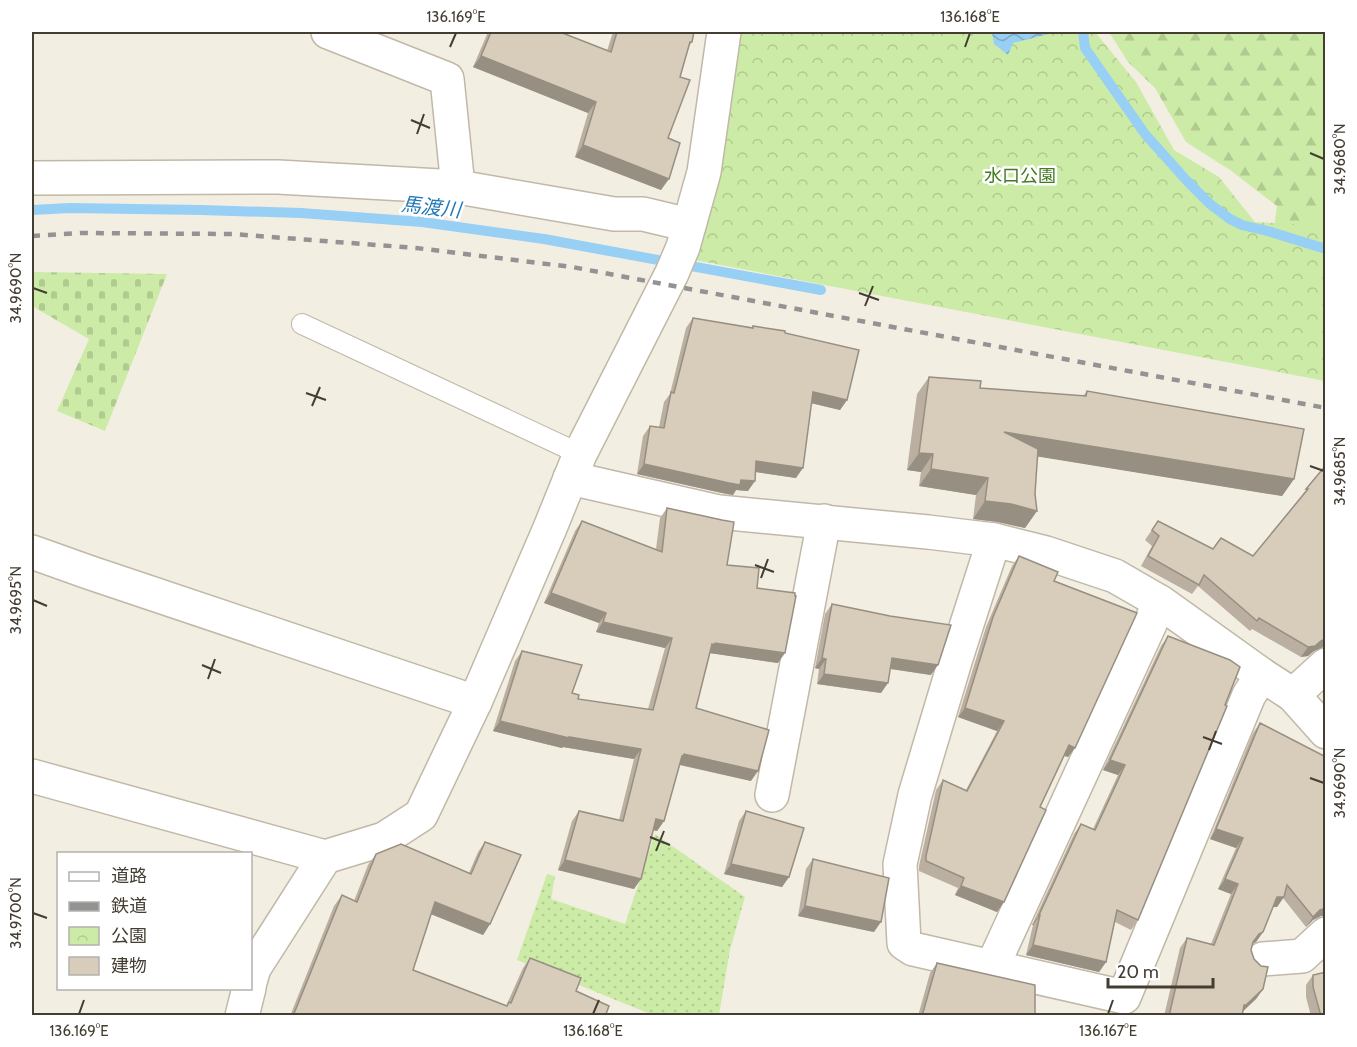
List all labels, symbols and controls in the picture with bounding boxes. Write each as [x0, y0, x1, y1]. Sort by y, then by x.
text: 136.169°E [426, 8, 486, 26]
text: 136.168°E [940, 8, 1000, 26]
text: 34.9680°N [1331, 123, 1349, 195]
park label: 水口公園 [984, 165, 1056, 187]
water label: 馬渡川 [400, 192, 464, 222]
text: 34.9690°N [7, 253, 25, 323]
text: 34.9685°N [1331, 437, 1349, 505]
text: 34.9695°N [7, 566, 25, 634]
text: 34.9690°N [1331, 748, 1349, 818]
legend [57, 852, 252, 990]
text: 道路 [111, 865, 147, 887]
text: 34.9700°N [7, 877, 25, 949]
text: 鉄道 [111, 895, 147, 917]
text: 公園 [111, 925, 147, 947]
scale bar [1108, 951, 1213, 989]
text: 建物 [111, 955, 147, 977]
text: 20 m [1117, 961, 1159, 983]
text: 136.169°E [49, 1022, 109, 1040]
text: 136.168°E [563, 1022, 623, 1040]
text: 136.167°E [1079, 1022, 1137, 1040]

